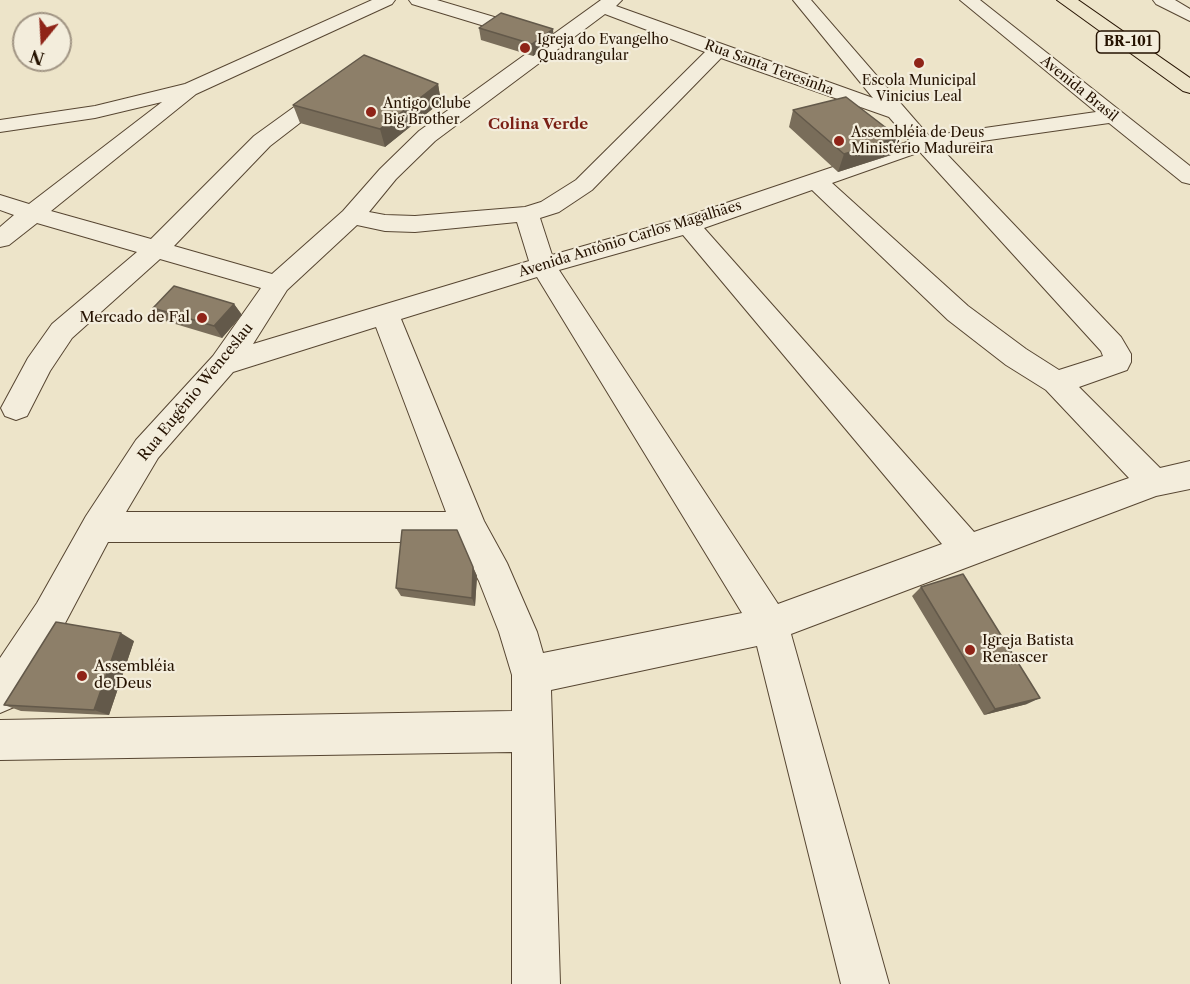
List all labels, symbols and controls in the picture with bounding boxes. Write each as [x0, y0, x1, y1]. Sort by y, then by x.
north arrow [12, 12, 72, 72]
road number: BR-101 [1096, 31, 1160, 53]
place label: Igreja do Evangelho Quadrangular [537, 32, 669, 64]
street label: Rua Santa Teresinha [702, 37, 836, 99]
marker: Igreja do Evangelho Quadrangular [518, 41, 532, 55]
text: N [27, 46, 47, 69]
street label: Avenida Brasil [1037, 53, 1121, 125]
marker: Escola Municipal Vinicius Leal [912, 56, 926, 70]
place label: Escola Municipal Vinicius Leal [862, 73, 976, 106]
place label: Antigo Clube Big Brother [383, 96, 471, 128]
marker: Antigo Clube Big Brother [364, 105, 378, 119]
district label: Colina Verde [488, 116, 588, 134]
place label: Assembléia de Deus Ministério Madureira [851, 125, 993, 158]
marker: Assembléia de Deus Ministério Madureira [832, 134, 846, 148]
street label: Avenida Antônio Carlos Magalhães [517, 197, 743, 281]
place label: Mercado de Fal [79, 309, 190, 327]
marker: Mercado de Fal [195, 311, 209, 325]
street label: Rua Eugênio Wenceslau [135, 319, 257, 465]
place label: Igreja Batista Renascer [982, 632, 1074, 667]
marker: Igreja Batista Renascer [963, 643, 977, 657]
place label: Assembléia de Deus [94, 658, 175, 693]
marker: Assembléia de Deus [75, 669, 89, 683]

